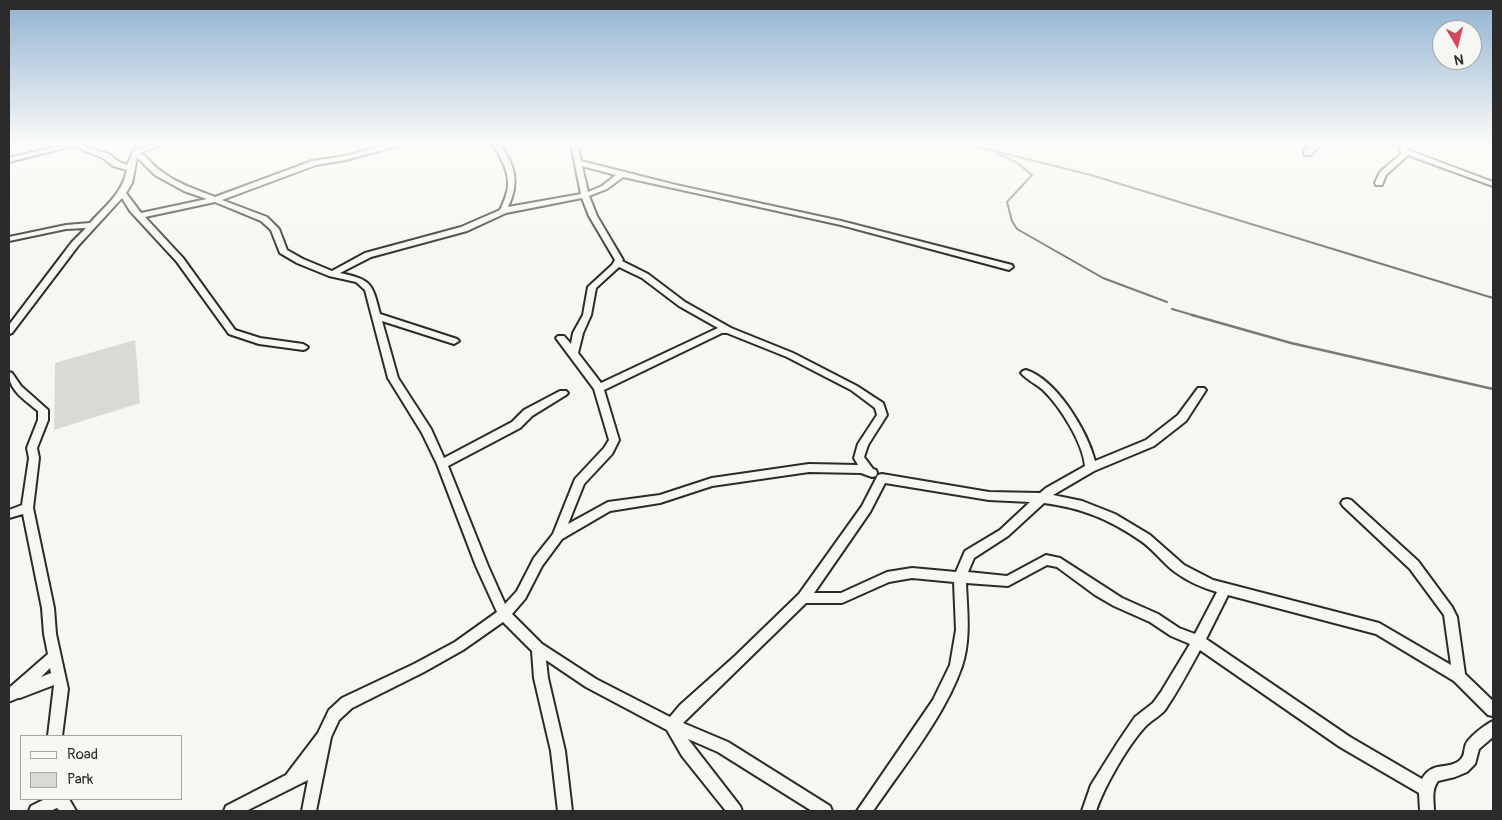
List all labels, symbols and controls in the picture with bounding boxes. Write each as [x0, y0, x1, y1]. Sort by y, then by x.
north arrow [1432, 20, 1482, 70]
text: N [1453, 50, 1465, 68]
legend [20, 735, 182, 800]
text: Road [67, 745, 98, 764]
text: Park [67, 770, 93, 789]

